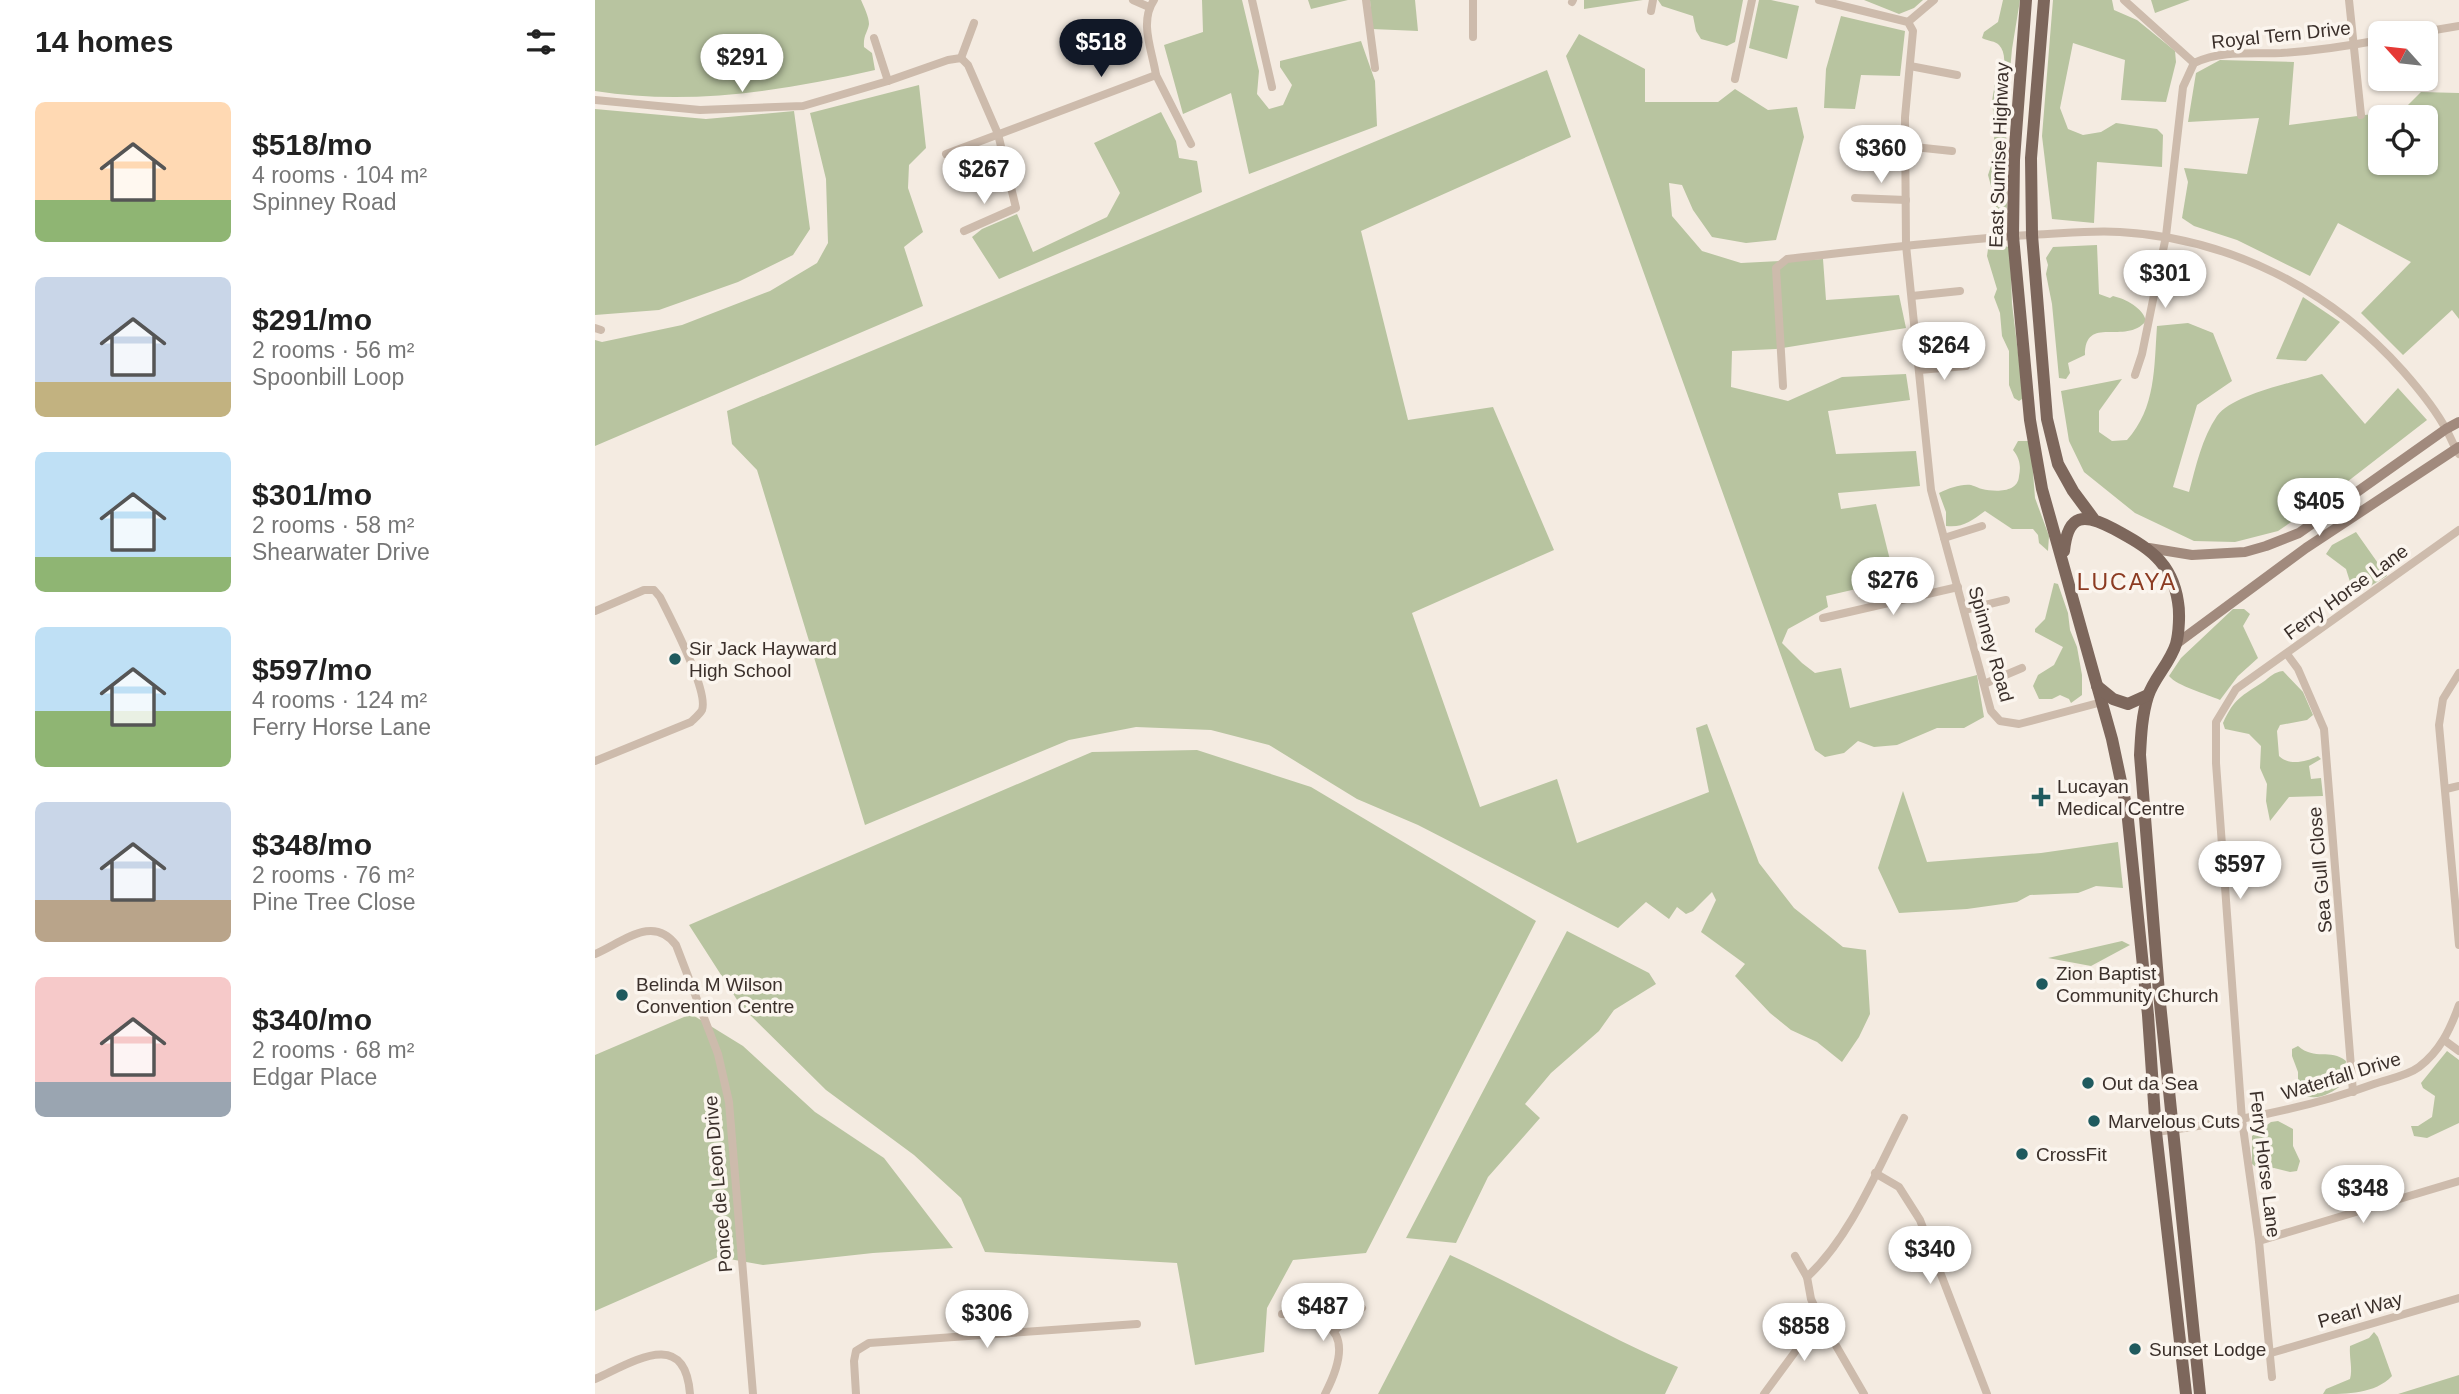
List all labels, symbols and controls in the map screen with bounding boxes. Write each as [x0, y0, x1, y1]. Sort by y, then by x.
street label: Royal Tern Drive [2210, 17, 2352, 53]
pin: $518 [1060, 20, 1142, 79]
north arrow [2368, 21, 2438, 91]
map controls [2368, 21, 2438, 175]
icon: filters [522, 23, 560, 61]
text: 14 homes [35, 25, 173, 58]
text: $518 [1075, 29, 1127, 55]
pin: $291 [701, 34, 783, 94]
text: $291 [716, 44, 768, 70]
street label: East Sunrise Highway [1985, 61, 2013, 248]
button: locate [2368, 105, 2438, 175]
pin: $360 [1840, 125, 1922, 185]
text: $518/mo [252, 128, 372, 161]
icon: home [91, 130, 175, 214]
text: $360 [1855, 135, 1907, 161]
pin: $267 [943, 146, 1025, 206]
text: $267 [958, 156, 1010, 182]
text: 4 rooms · 104 m² [252, 162, 427, 188]
text: Spinney Road [252, 189, 397, 215]
pin: $301 [2124, 250, 2206, 310]
text: $301 [2139, 260, 2191, 286]
text: $291/mo [252, 303, 372, 336]
icon: home [91, 305, 175, 389]
pin: $264 [1903, 322, 1985, 382]
text: $264 [1918, 332, 1970, 358]
text: 2 rooms · 56 m² [252, 337, 414, 363]
text: Spoonbill Loop [252, 364, 404, 390]
text: $301/mo [252, 478, 372, 511]
pin: $405 [2278, 478, 2360, 538]
icon: home [91, 480, 175, 564]
text: $405 [2293, 488, 2345, 514]
text: 2 rooms · 58 m² [252, 512, 414, 538]
text: Shearwater Drive [252, 539, 430, 565]
street label: Ferry Horse Lane [2280, 540, 2412, 644]
pin: $276 [1852, 558, 1934, 617]
text: $276 [1867, 567, 1919, 593]
district label: LUCAYA [2077, 569, 2177, 595]
street label: Spinney Road [1964, 584, 2018, 704]
place label: Sir Jack Hayward High School [689, 638, 837, 681]
marker: Sir Jack Hayward High School [667, 651, 683, 667]
text: $597/mo [252, 653, 372, 686]
icon: home [91, 655, 175, 739]
text: 4 rooms · 124 m² [252, 687, 427, 713]
text: Ferry Horse Lane [252, 714, 431, 740]
place label: Lucayan Medical Centre [2057, 776, 2185, 819]
marker: Lucayan Medical Centre [2031, 787, 2051, 807]
street label: Sea Gull Close [2304, 806, 2336, 934]
text: $348/mo [252, 828, 372, 861]
icon: home [91, 830, 175, 914]
pin: $597 [2199, 842, 2281, 901]
text: $597 [2214, 851, 2266, 877]
text: 2 rooms · 76 m² [252, 862, 414, 888]
text: Pine Tree Close [252, 889, 416, 915]
place label: Zion Baptist Community Church [2056, 963, 2219, 1006]
place label: Belinda M Wilson Convention Centre [636, 974, 794, 1017]
marker: Zion Baptist Community Church [2034, 976, 2050, 992]
marker: Belinda M Wilson Convention Centre [614, 987, 630, 1003]
text: $340/mo [252, 1003, 372, 1036]
icon: home [91, 1005, 175, 1089]
text: 2 rooms · 68 m² [252, 1037, 414, 1063]
street label: Waterfall Drive [2279, 1048, 2403, 1104]
text: Edgar Place [252, 1064, 377, 1090]
place label: Out da Sea [2102, 1073, 2199, 1094]
marker: Out da Sea [2080, 1075, 2096, 1091]
street label: Ferry Horse Lane [2246, 1089, 2284, 1239]
street label: Ponce de Leon Drive [700, 1095, 736, 1273]
place label: Marvelous Cuts [2108, 1111, 2240, 1132]
marker: Marvelous Cuts [2086, 1113, 2102, 1129]
place label: CrossFit [2036, 1144, 2107, 1165]
marker: CrossFit [2014, 1146, 2030, 1162]
pin: $348 [2322, 1166, 2404, 1225]
text: $348 [2337, 1175, 2389, 1201]
pin: $340 [1889, 1226, 1971, 1286]
text: $340 [1904, 1236, 1956, 1262]
pin: $487 [1282, 1284, 1364, 1343]
street label: Pearl Way [2315, 1288, 2405, 1332]
pin: $306 [946, 1290, 1028, 1350]
text: $487 [1297, 1293, 1349, 1319]
text: $306 [961, 1300, 1013, 1326]
pin: $858 [1763, 1304, 1845, 1363]
text: $858 [1778, 1313, 1830, 1339]
place label: Sunset Lodge [2149, 1339, 2266, 1360]
marker: Sunset Lodge [2127, 1341, 2143, 1357]

